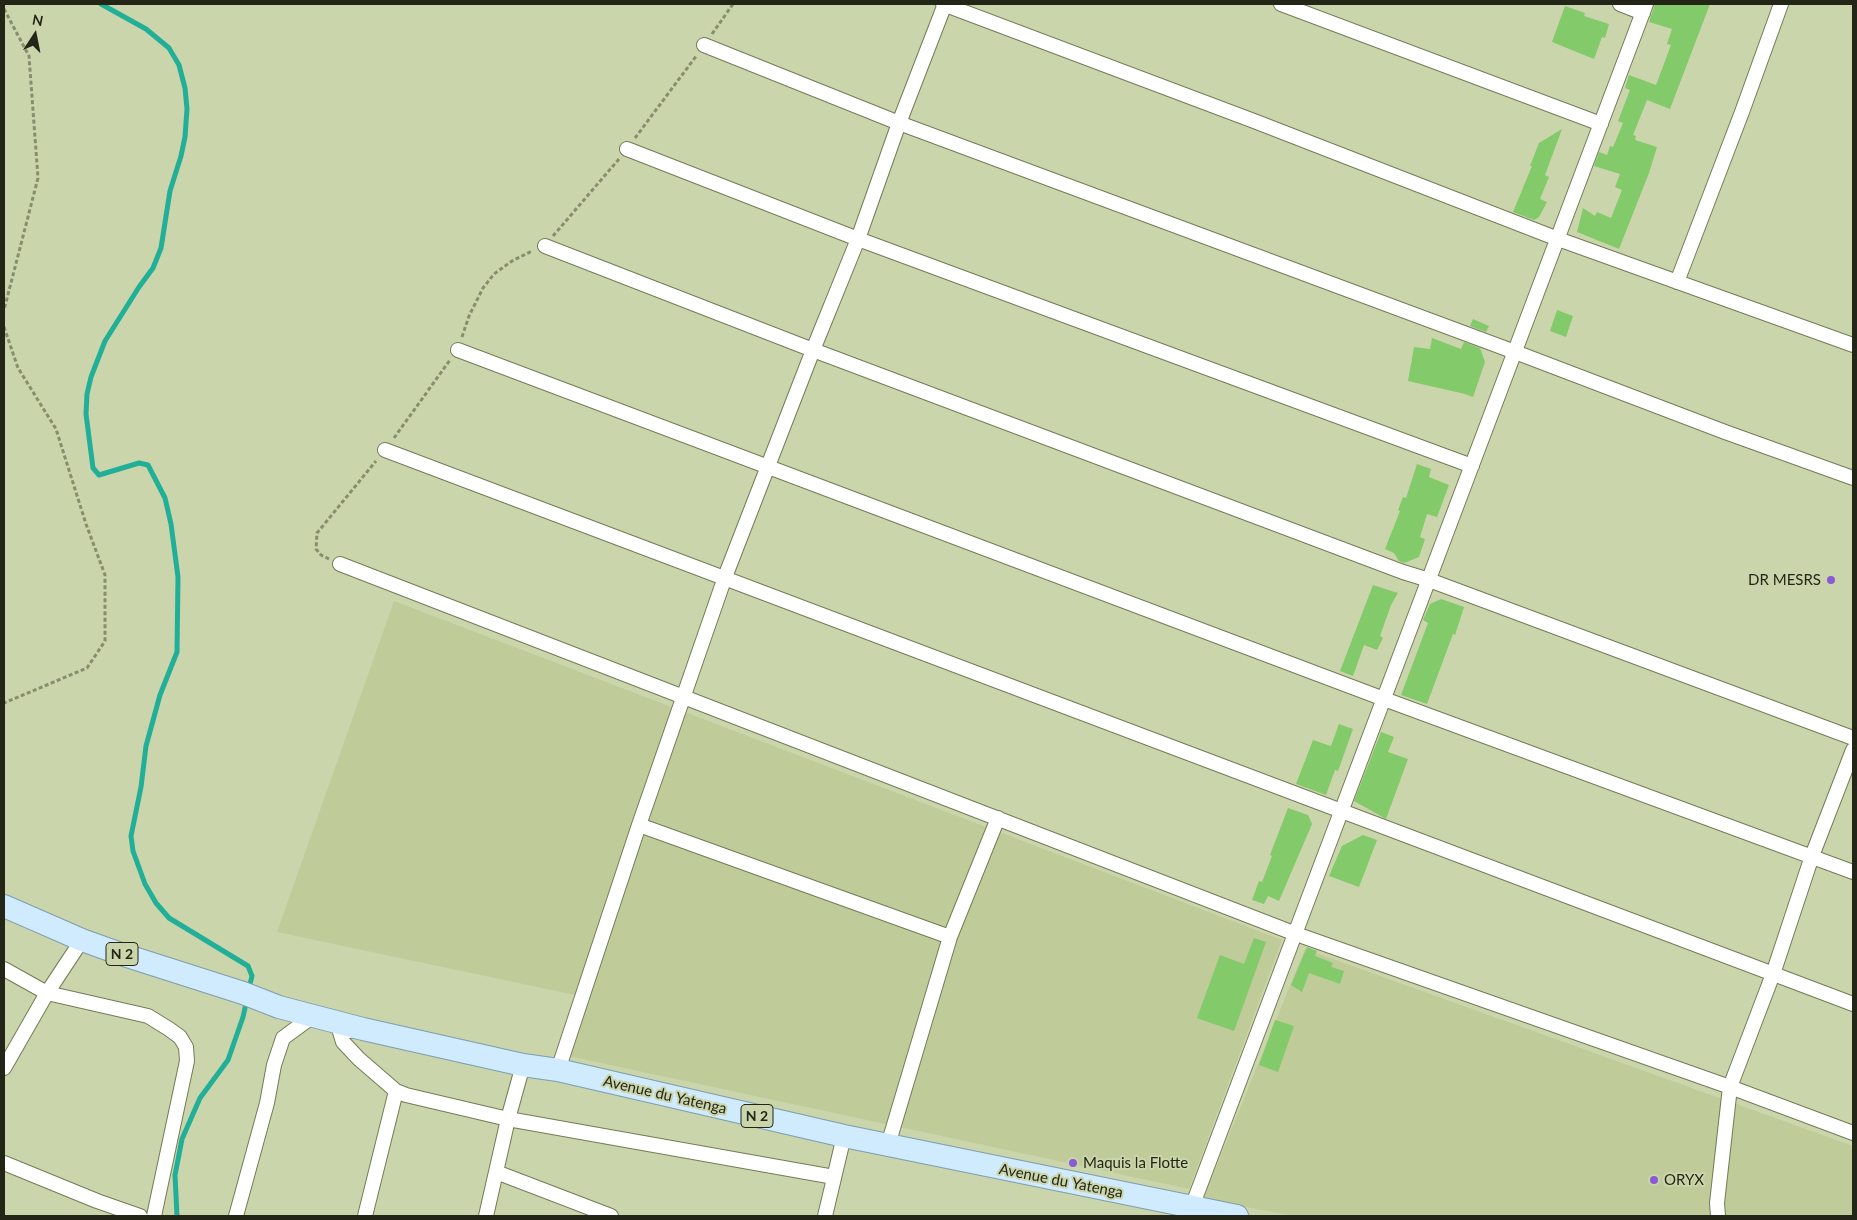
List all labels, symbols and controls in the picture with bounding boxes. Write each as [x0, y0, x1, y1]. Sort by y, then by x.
north arrow [10, 10, 60, 60]
text: N [31, 10, 45, 29]
place label: DR MESRS [1748, 571, 1821, 589]
marker: DR MESRS [1825, 574, 1837, 586]
road number: N 2 [106, 942, 138, 966]
street label: Avenue du Yatenga [602, 1072, 728, 1118]
road number: N 2 [741, 1104, 773, 1128]
place label: Maquis la Flotte [1083, 1154, 1188, 1172]
marker: Maquis la Flotte [1067, 1157, 1079, 1169]
street label: Avenue du Yatenga [997, 1160, 1125, 1202]
place label: ORYX [1664, 1171, 1704, 1189]
marker: ORYX [1648, 1174, 1660, 1186]

